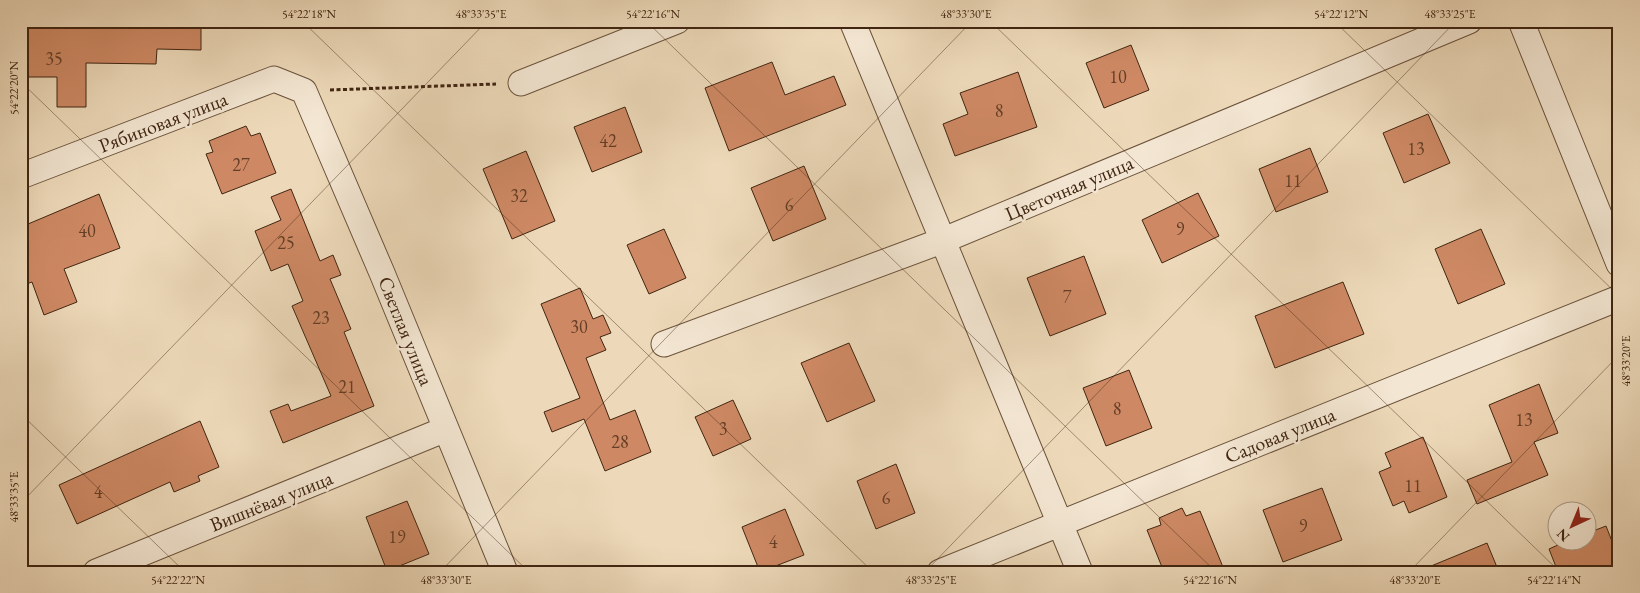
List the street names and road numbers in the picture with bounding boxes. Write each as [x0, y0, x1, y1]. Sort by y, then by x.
street label: Рябиновая улица [95, 86, 231, 158]
street label: Цветочная улица [1001, 149, 1137, 227]
street label: Светлая улица [372, 273, 440, 389]
street label: Садовая улица [1221, 401, 1339, 469]
street label: Вишнёвая улица [206, 465, 336, 537]

